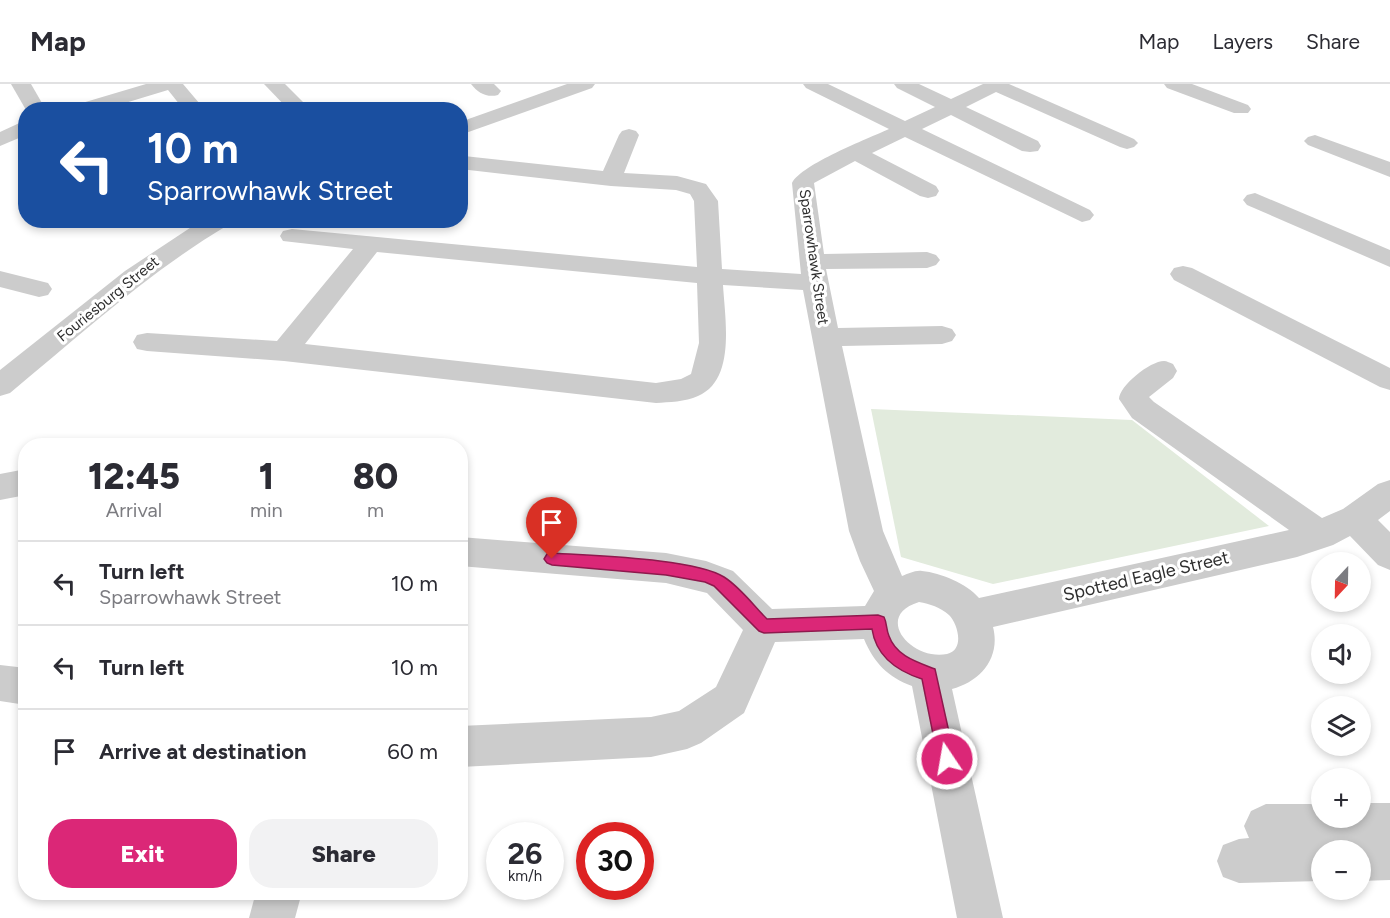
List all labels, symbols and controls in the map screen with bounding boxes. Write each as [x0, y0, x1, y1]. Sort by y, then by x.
text: Map [30, 24, 86, 58]
text: Map [1139, 29, 1179, 54]
text: Layers [1212, 29, 1273, 54]
text: Share [1306, 29, 1360, 54]
text: 10 m [147, 123, 239, 174]
icon: left [48, 126, 126, 204]
text: Sparrowhawk Street [147, 174, 393, 207]
street label: Sparrowhawk Street [796, 188, 832, 326]
street label: Fouriesburg Street [54, 252, 163, 346]
text: 12:45 [88, 455, 180, 498]
text: 1 [259, 455, 274, 498]
text: 80 [353, 455, 398, 498]
pin [526, 497, 577, 559]
text: Arrival [106, 498, 162, 522]
text: min [250, 498, 283, 522]
text: m [367, 498, 384, 522]
icon: arrive [535, 506, 568, 539]
street label: Spotted Eagle Street [1061, 546, 1231, 606]
north arrow [1311, 552, 1371, 612]
map controls [1311, 552, 1371, 900]
text: Turn left [99, 558, 185, 585]
icon: left [48, 567, 81, 600]
text: 10 m [391, 570, 438, 597]
text: Sparrowhawk Street [99, 585, 281, 609]
button: sound [1311, 624, 1371, 684]
icon: left [48, 651, 81, 684]
text: Turn left [99, 654, 185, 681]
text: 10 m [391, 654, 438, 681]
button: layers [1311, 696, 1371, 756]
position arrow [915, 727, 979, 791]
icon: arrive [48, 735, 81, 768]
text: Arrive at destination [99, 738, 307, 765]
text: 60 m [387, 738, 438, 765]
button: + [1311, 768, 1371, 828]
button: Exit [48, 819, 237, 888]
button: Share [249, 819, 438, 888]
speed limit sign: 30 [576, 822, 654, 900]
text: 26 [508, 835, 542, 872]
button: − [1311, 840, 1371, 900]
text: km/h [508, 867, 542, 885]

